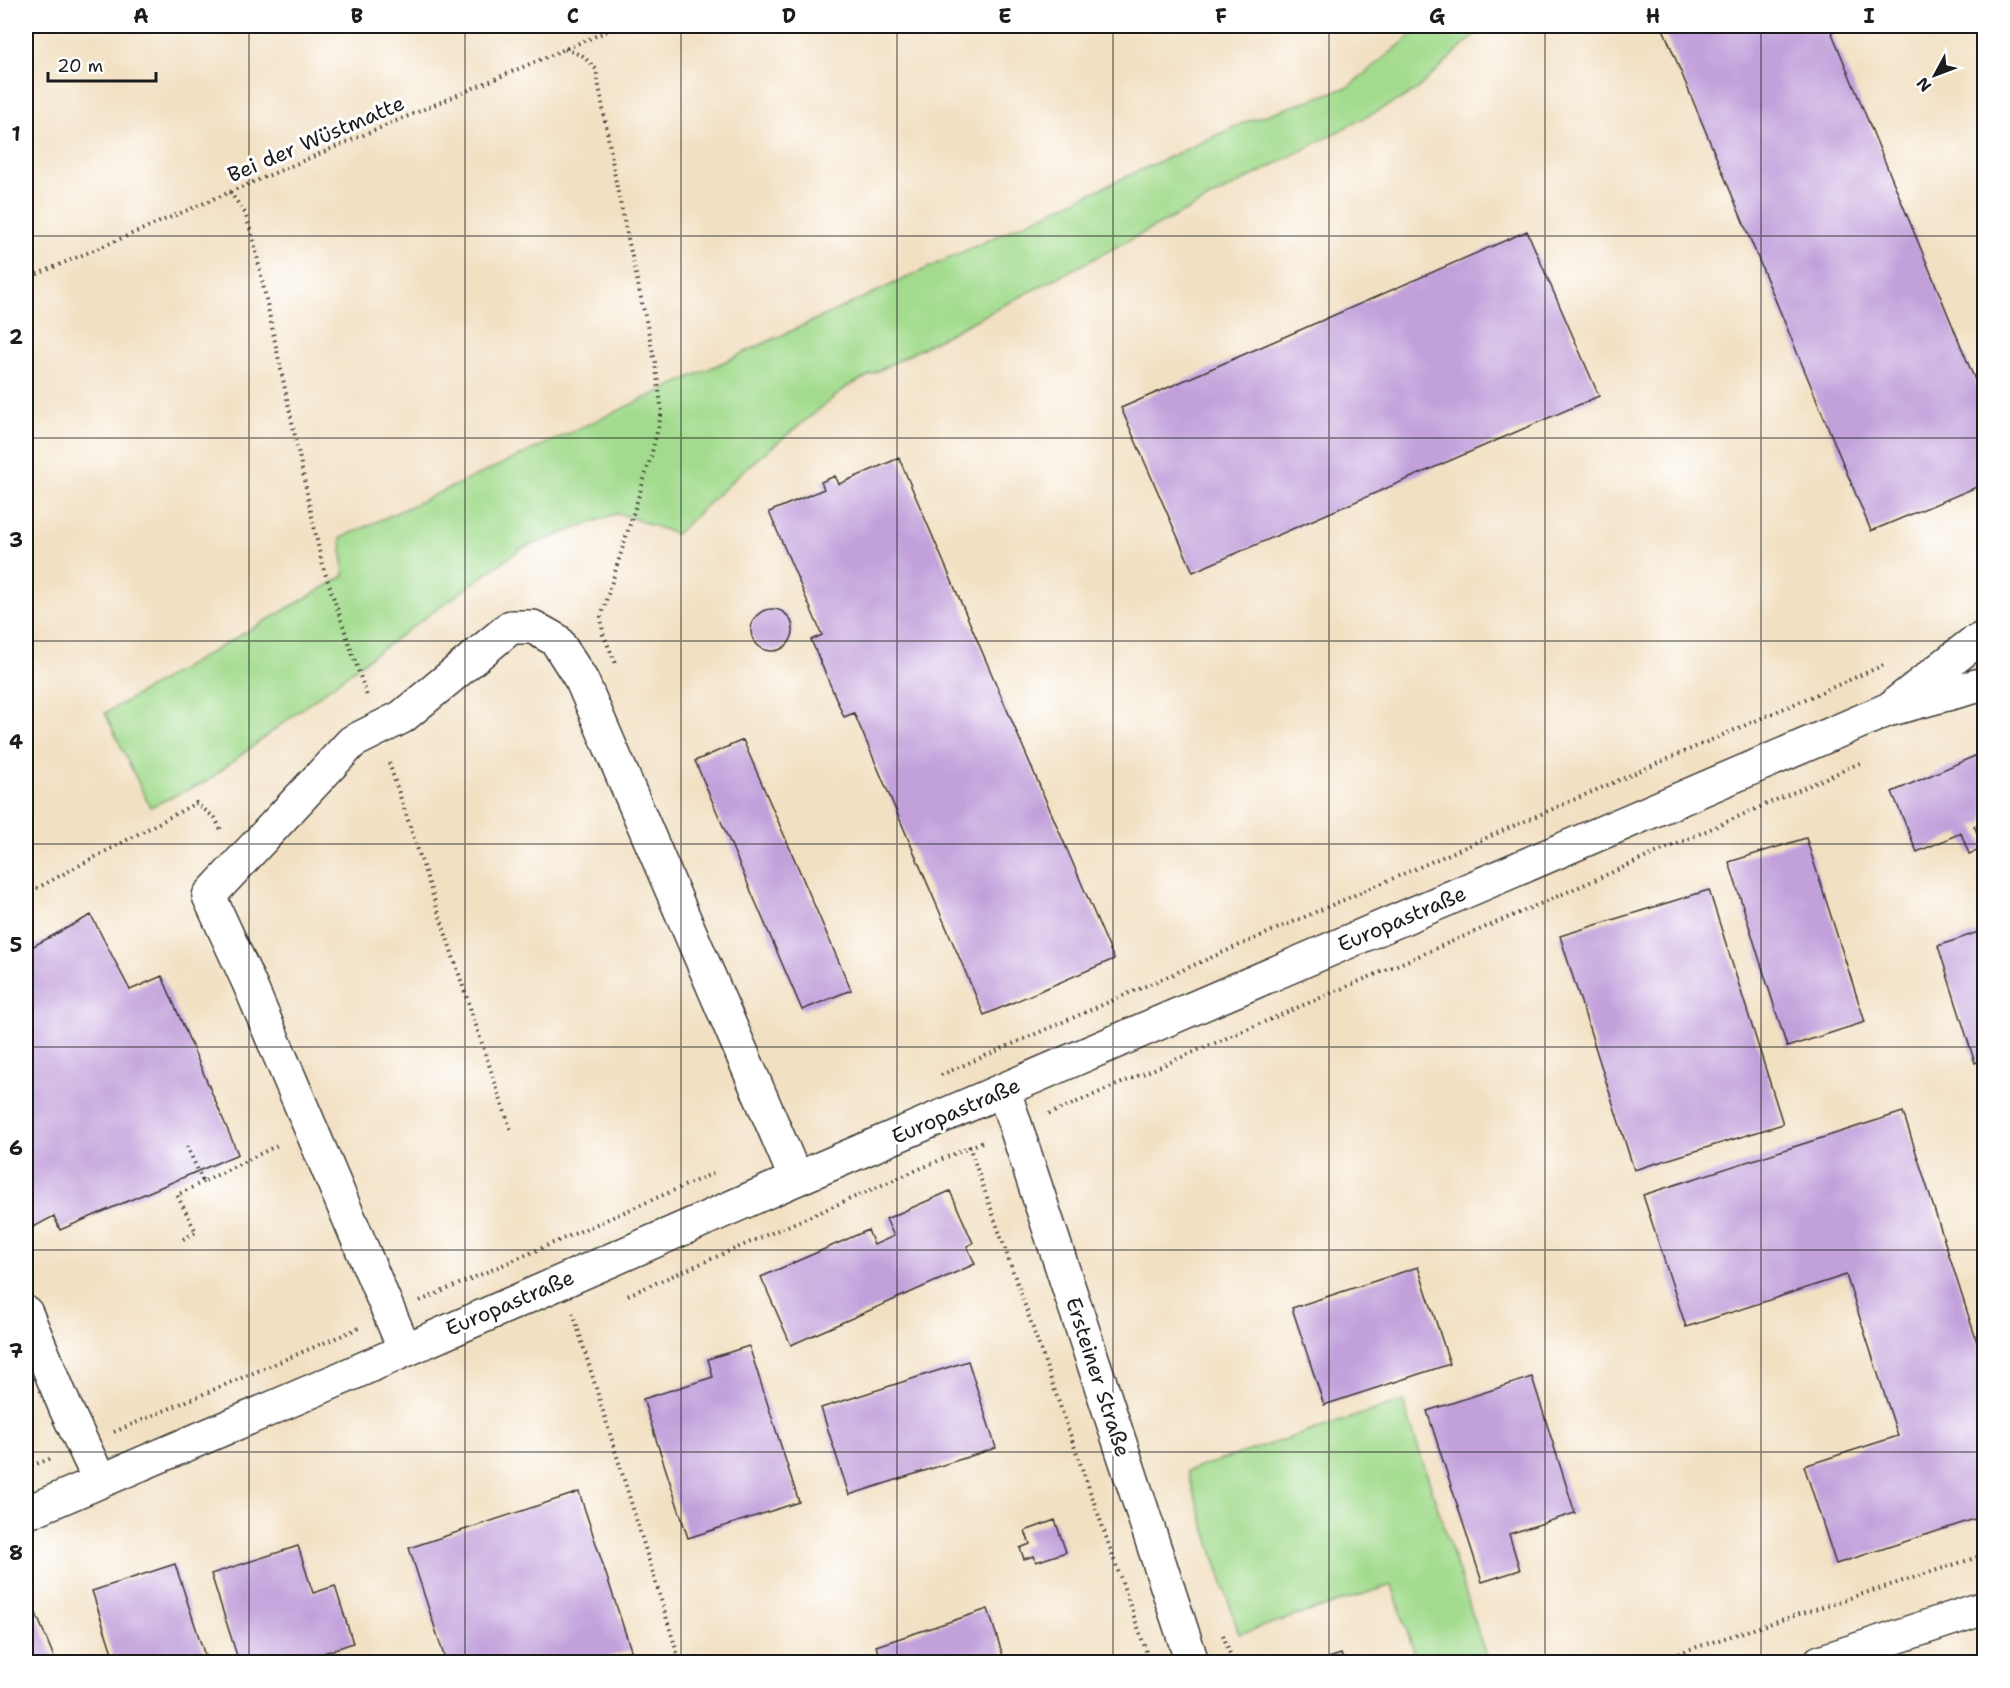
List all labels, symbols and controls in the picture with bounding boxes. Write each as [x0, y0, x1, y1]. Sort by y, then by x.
text: A [133, 3, 149, 29]
text: B [351, 3, 363, 29]
text: C [567, 3, 579, 29]
text: D [782, 3, 796, 29]
text: E [998, 3, 1012, 29]
text: F [1215, 3, 1227, 29]
text: G [1429, 3, 1445, 29]
text: H [1646, 3, 1660, 29]
text: I [1863, 3, 1875, 29]
scale bar [48, 45, 156, 83]
north arrow [1905, 45, 1965, 105]
text: 20 m [57, 54, 103, 78]
text: N [1912, 73, 1936, 96]
street label: Bei der Wüstmatte [223, 89, 409, 189]
text: 1 [11, 121, 21, 147]
text: 2 [9, 324, 23, 350]
text: 3 [9, 527, 23, 553]
text: 4 [9, 729, 23, 755]
street label: Europastraße [1334, 879, 1470, 959]
text: 5 [10, 932, 22, 958]
street label: Europastraße [888, 1071, 1024, 1151]
text: 6 [9, 1135, 23, 1161]
street label: Europastraße [442, 1263, 578, 1343]
street label: Ersteiner Straße [1059, 1294, 1137, 1460]
text: 7 [9, 1338, 23, 1364]
text: 8 [9, 1540, 23, 1566]

